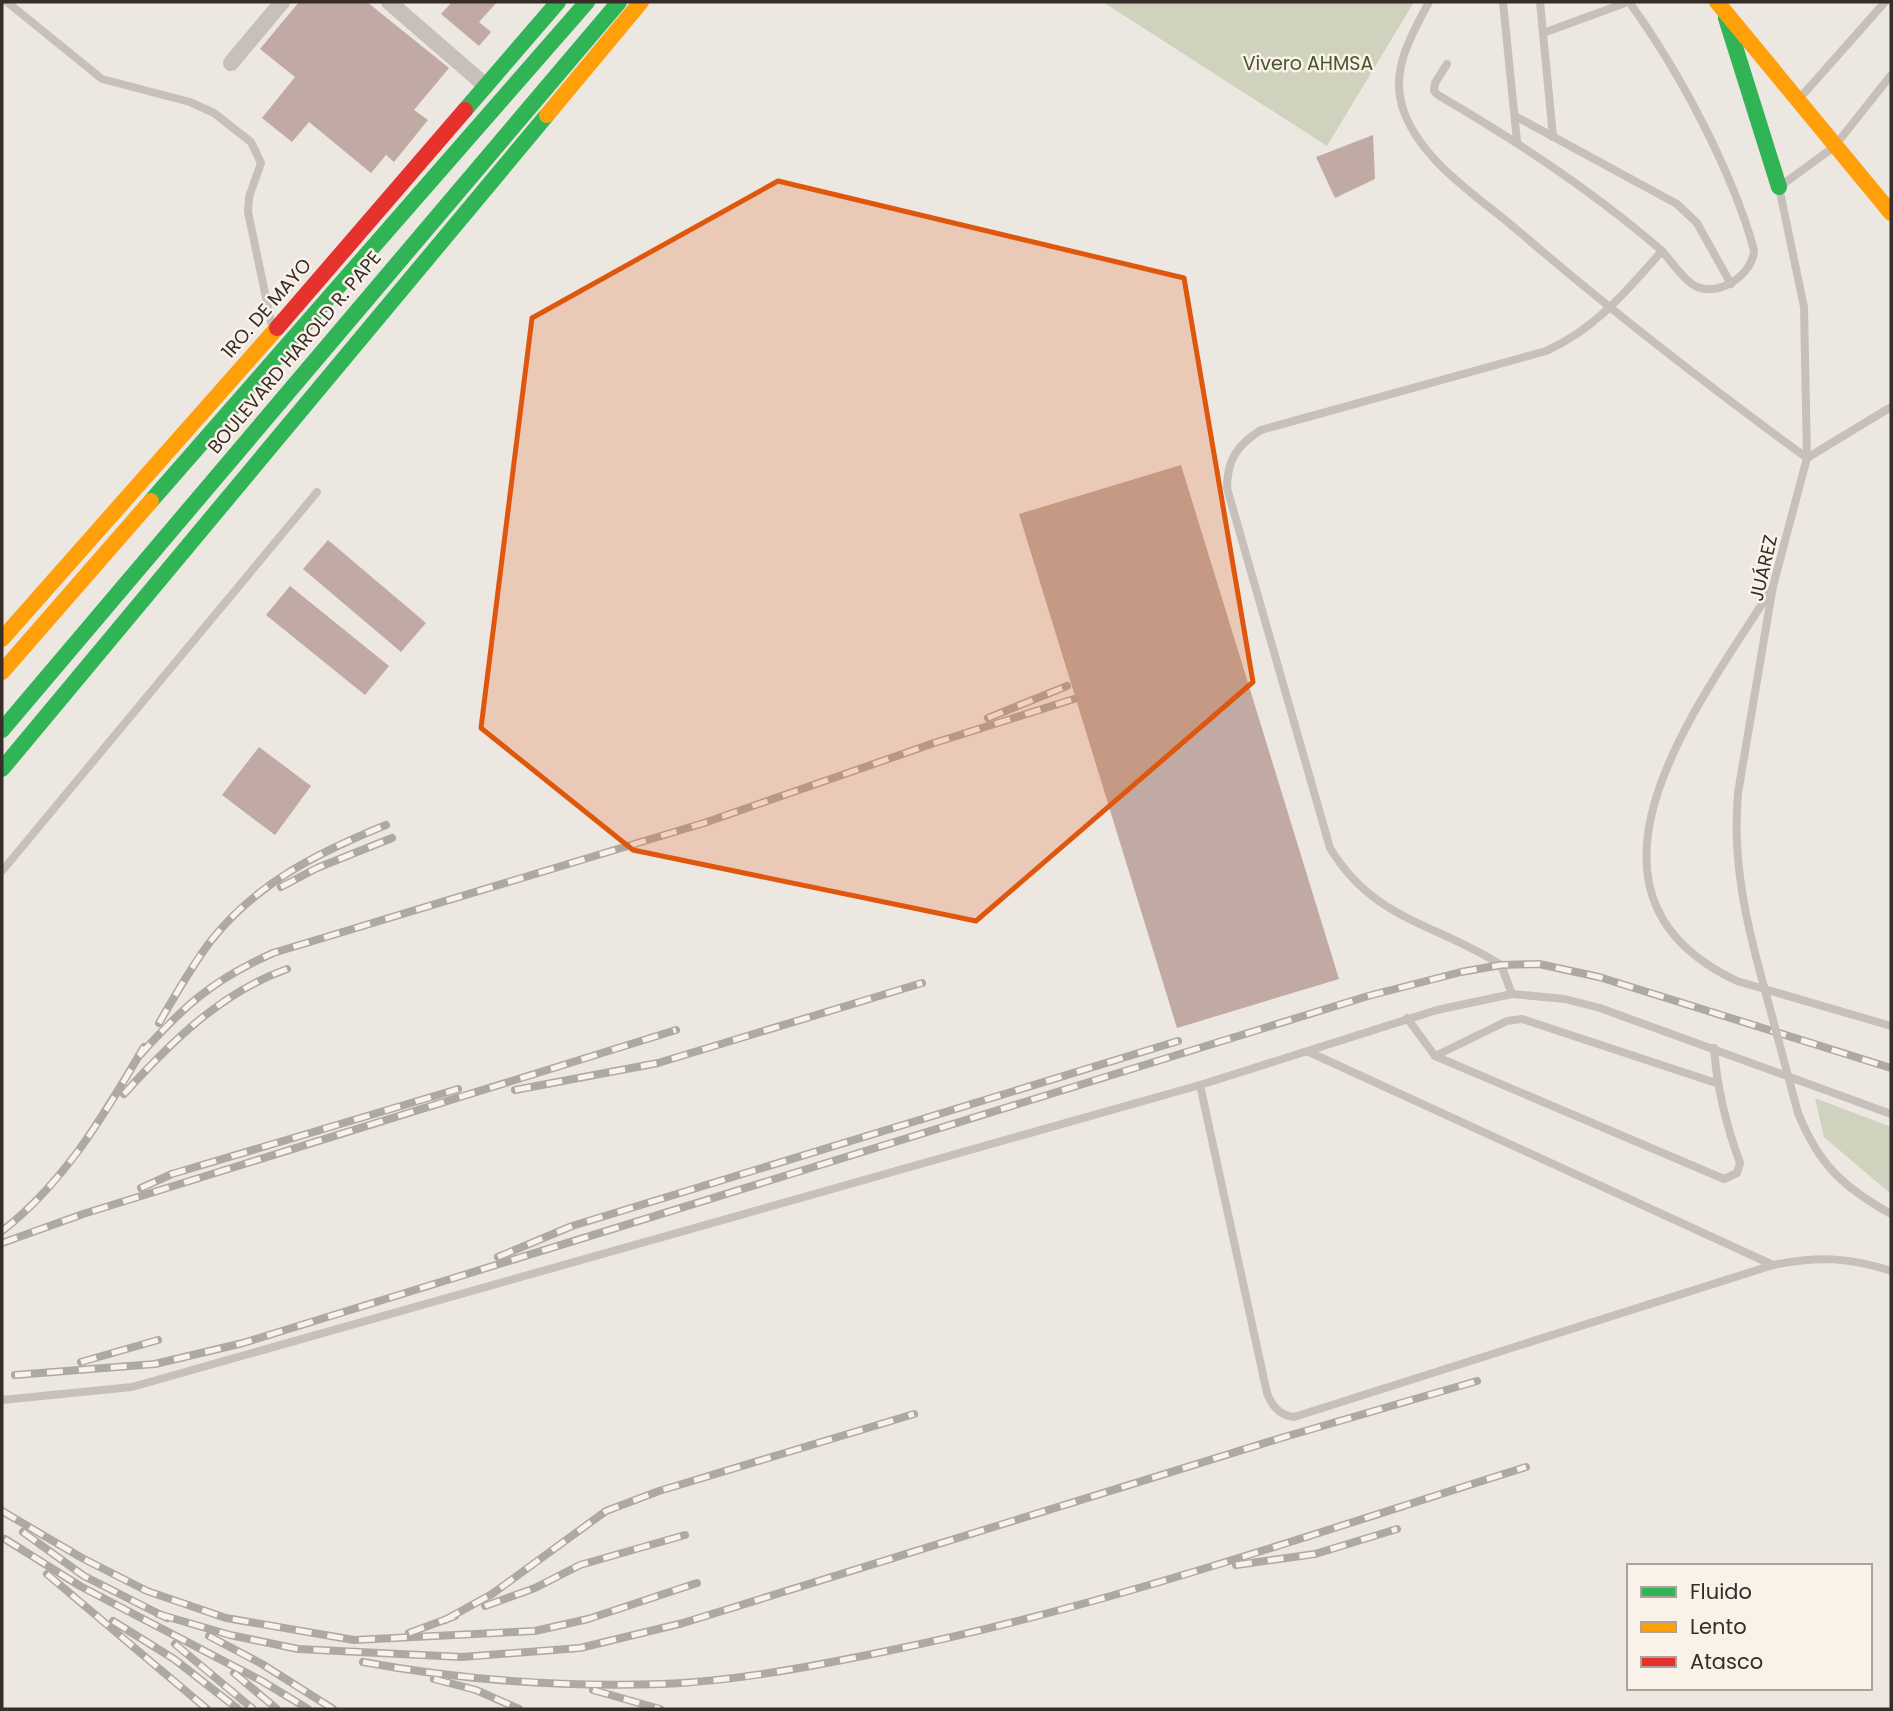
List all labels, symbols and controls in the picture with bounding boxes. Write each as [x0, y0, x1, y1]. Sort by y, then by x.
park label: Vivero AHMSA [1243, 50, 1373, 77]
street label: BOULEVARD HAROLD R. PAPE [201, 245, 387, 460]
street label: 1RO. DE MAYO [215, 252, 318, 364]
street label: JUÁREZ [1743, 532, 1784, 604]
legend [1627, 1564, 1872, 1690]
text: Fluido [1690, 1577, 1752, 1606]
text: Lento [1690, 1612, 1747, 1641]
text: Atasco [1690, 1647, 1763, 1676]

